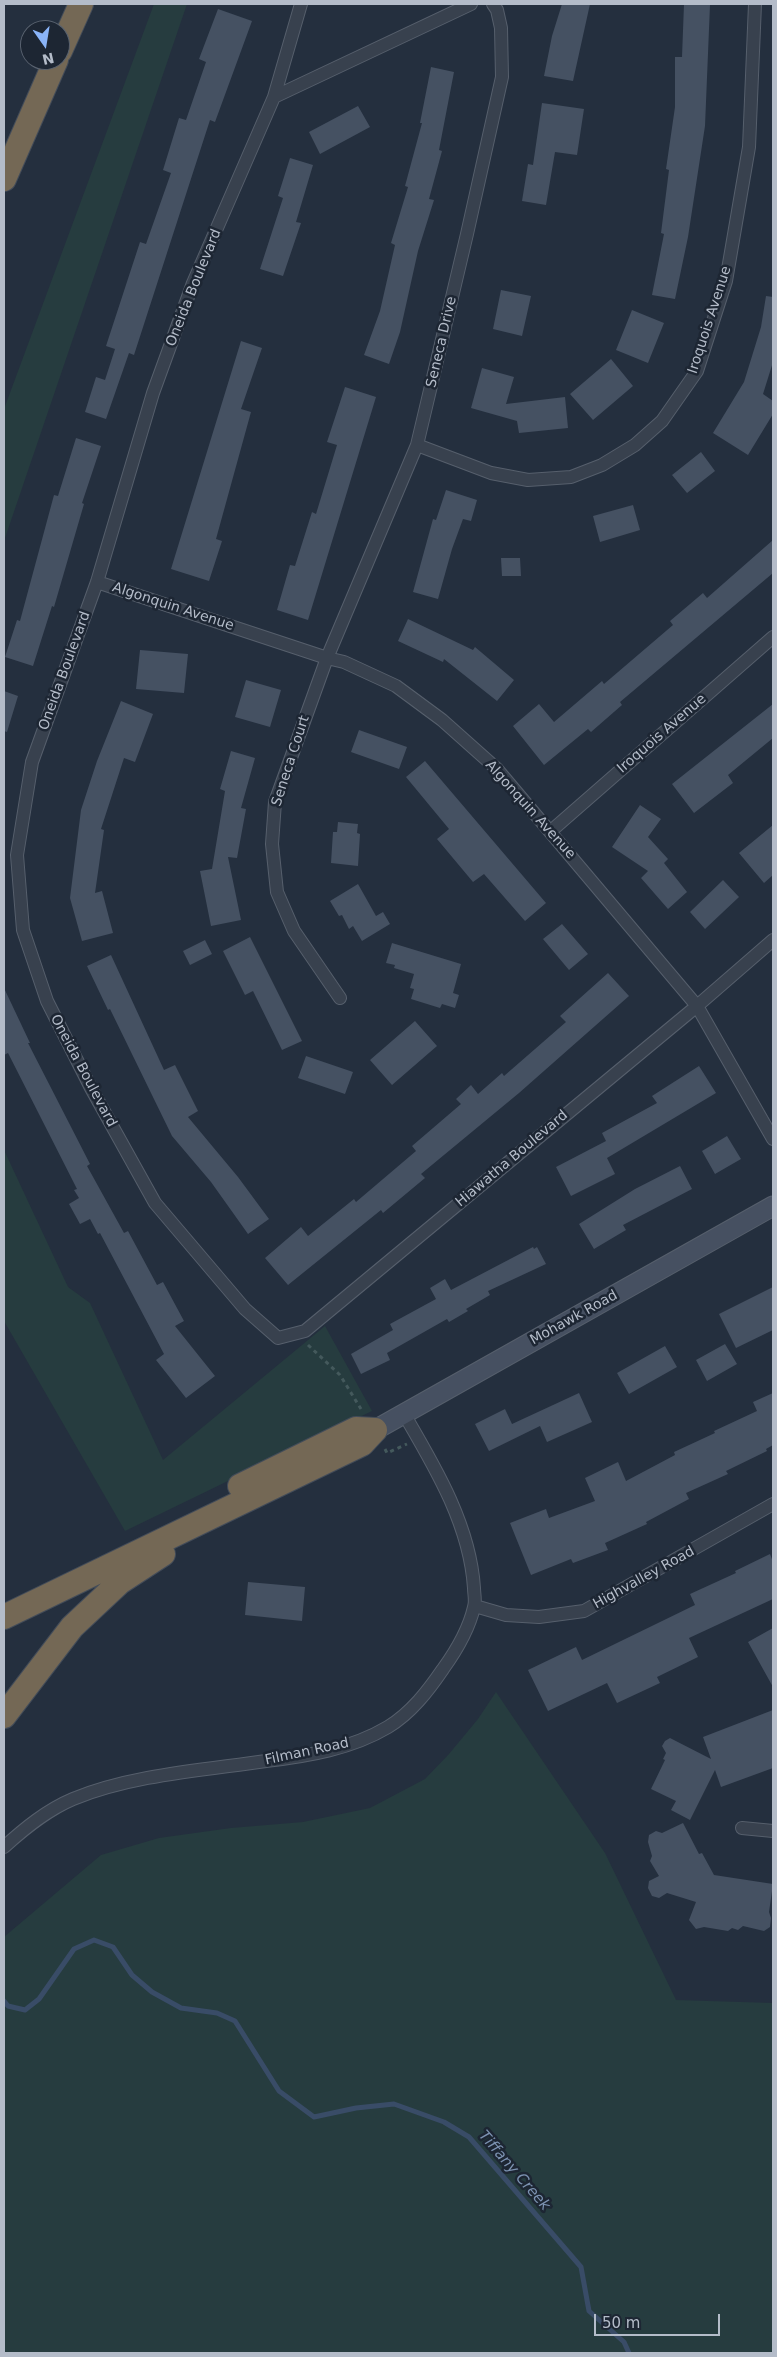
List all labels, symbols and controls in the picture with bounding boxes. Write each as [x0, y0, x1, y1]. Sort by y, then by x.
north arrow [20, 20, 70, 70]
text: N [41, 50, 56, 68]
street label: Oneida Boulevard [163, 227, 225, 349]
street label: Iroquois Avenue [685, 264, 735, 376]
street label: Seneca Drive [423, 295, 461, 389]
street label: Algonquin Avenue [110, 579, 236, 635]
street label: Oneida Boulevard [36, 609, 94, 733]
street label: Iroquois Avenue [614, 691, 710, 777]
street label: Seneca Court [268, 714, 314, 808]
street label: Algonquin Avenue [481, 757, 579, 863]
street label: Oneida Boulevard [46, 1012, 120, 1130]
street label: Hiawatha Boulevard [453, 1107, 571, 1211]
street label: Mohawk Road [527, 1287, 621, 1349]
street label: Highvalley Road [590, 1543, 698, 1613]
street label: Filman Road [263, 1735, 351, 1769]
water label: Tiffany Creek [474, 2127, 554, 2215]
scale bar [597, 2304, 723, 2336]
text: 50 m [602, 2314, 640, 2332]

